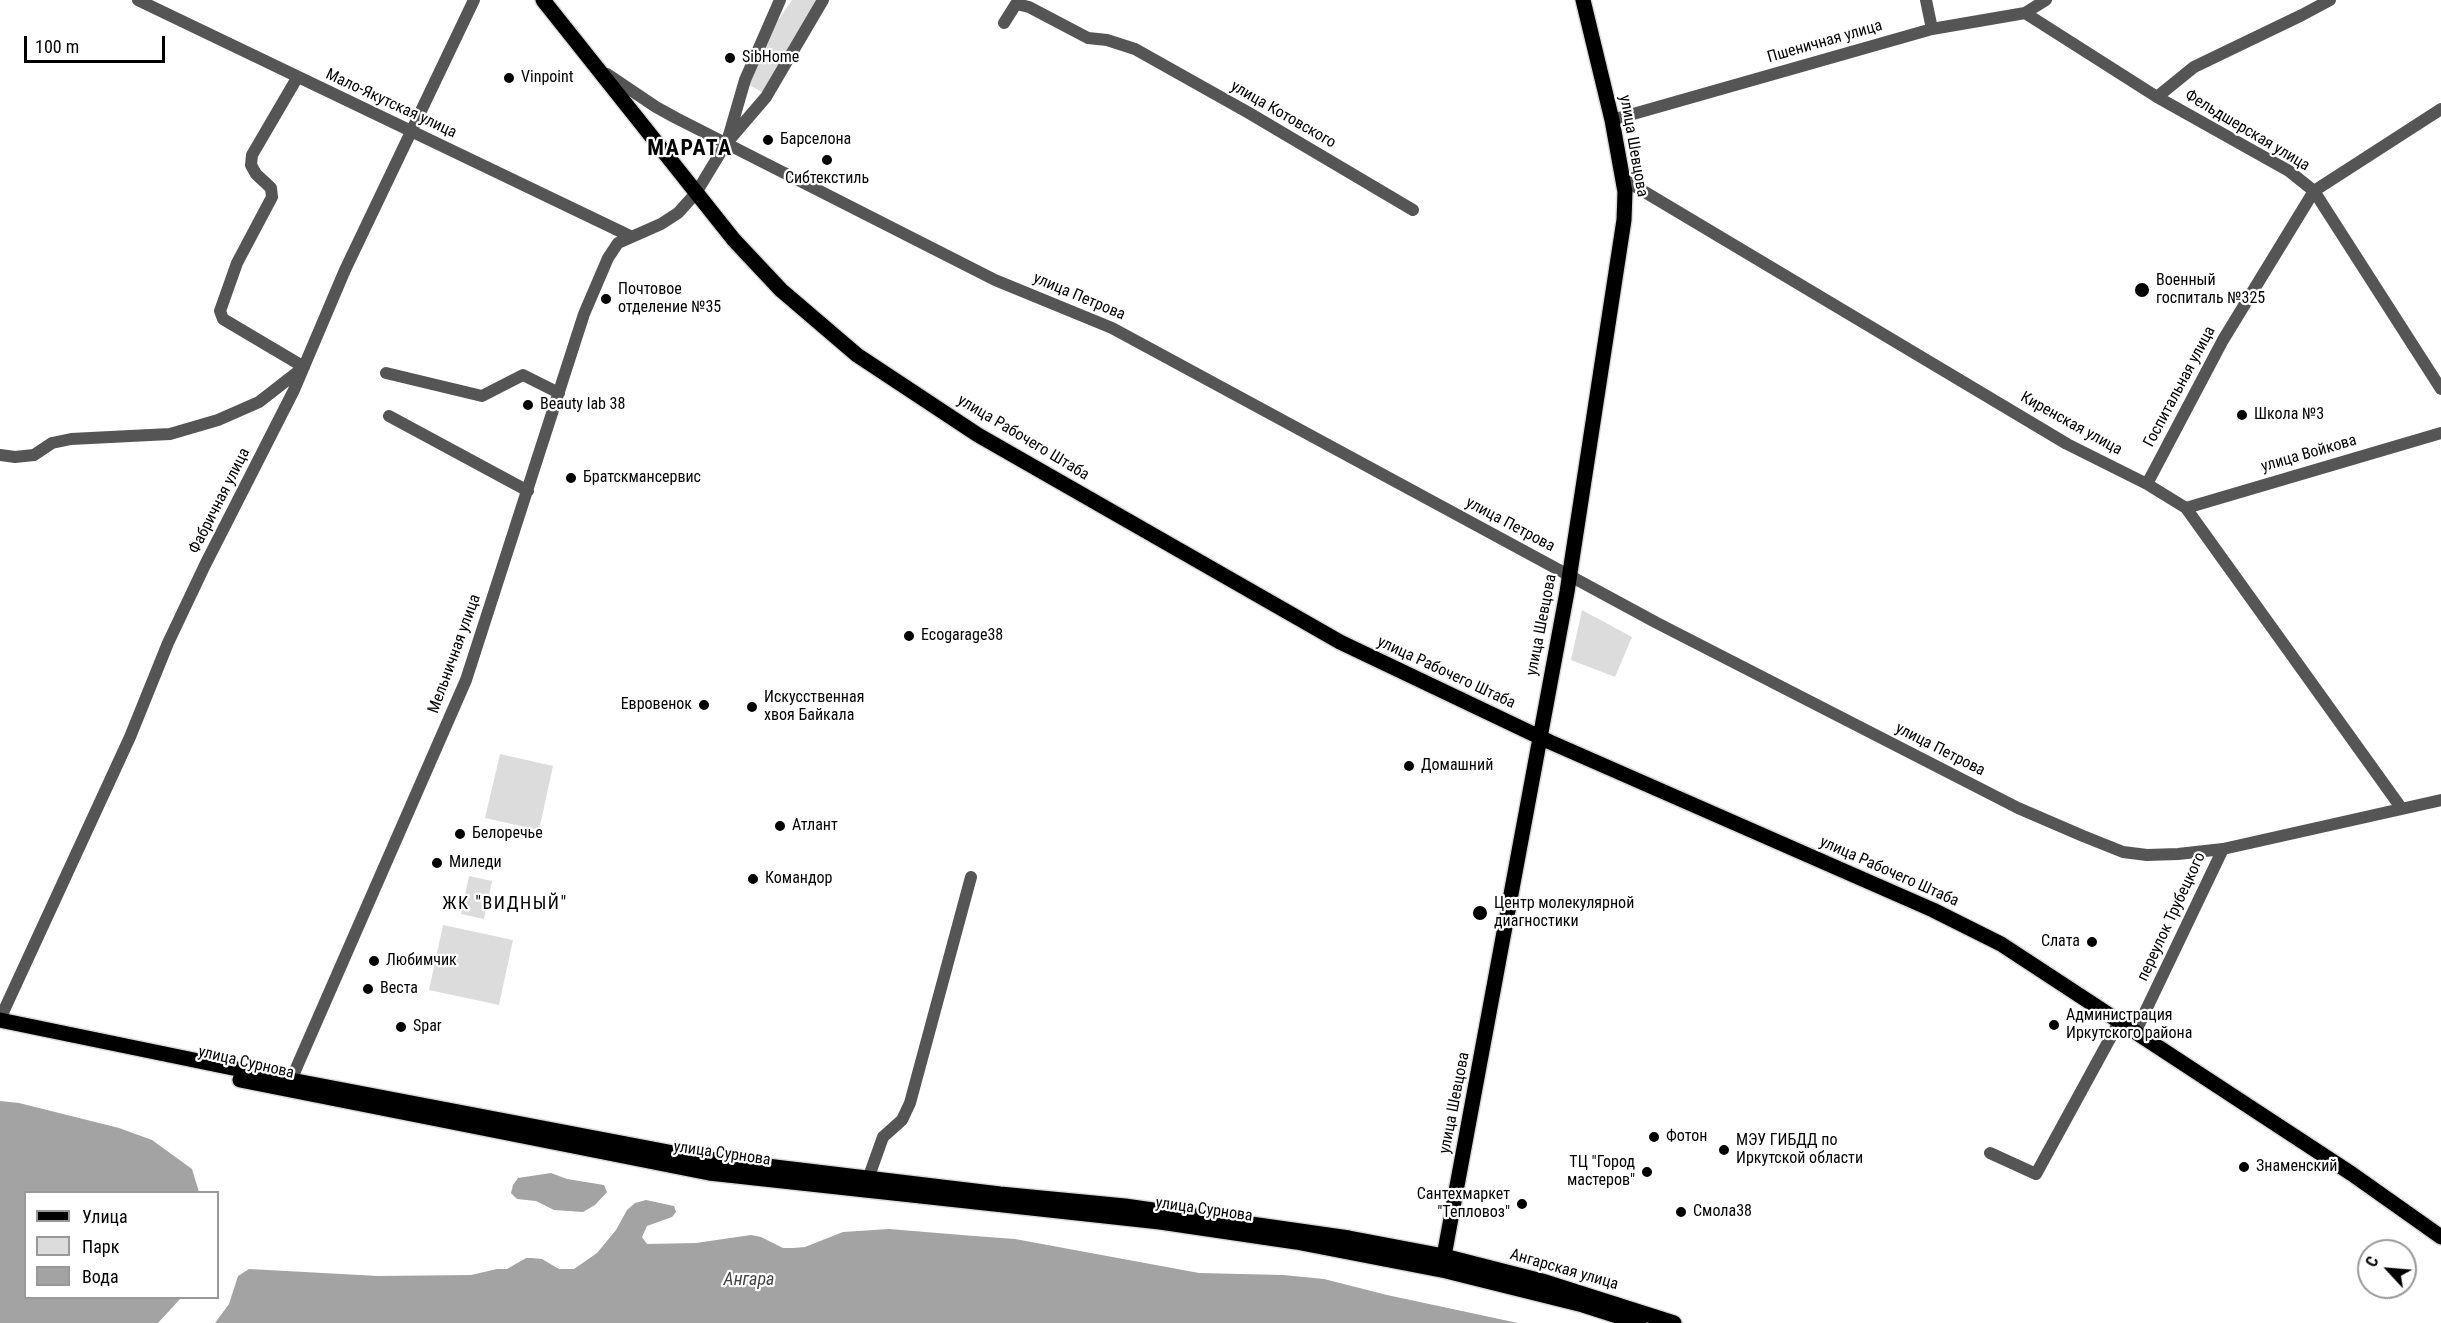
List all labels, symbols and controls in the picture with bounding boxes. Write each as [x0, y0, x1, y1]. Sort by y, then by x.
street label: Пшеничная улица [1765, 16, 1885, 68]
scale bar [27, 24, 168, 62]
text: 100 m [35, 36, 79, 57]
place label: SibHome [742, 48, 799, 68]
marker: SibHome [723, 51, 737, 65]
street label: Мало-Якутская улица [322, 65, 460, 143]
place label: Vinpoint [521, 68, 573, 88]
marker: Vinpoint [502, 71, 516, 85]
street label: улица Котовского [1227, 77, 1339, 153]
street label: Фельдшерская улица [2181, 86, 2313, 176]
street label: улица Шевцова [1615, 94, 1651, 198]
place label: Барселона [780, 130, 851, 150]
marker: Барселона [761, 133, 775, 147]
district label: МАРАТА [647, 136, 733, 162]
marker: Сибтекстиль [820, 153, 834, 167]
place label: Сибтекстиль [785, 169, 869, 189]
street label: улица Петрова [1030, 269, 1128, 325]
place label: Военный госпиталь №325 [2156, 271, 2265, 309]
place label: Почтовое отделение №35 [618, 280, 721, 318]
marker: Военный госпиталь №325 [2133, 281, 2151, 299]
marker: Почтовое отделение №35 [599, 292, 613, 306]
street label: Госпитальная улица [2140, 323, 2220, 451]
street label: Киренская улица [2017, 388, 2125, 460]
street label: улица Рабочего Штаба [954, 391, 1092, 485]
place label: Beauty lab 38 [540, 395, 625, 415]
marker: Beauty lab 38 [521, 398, 535, 412]
place label: Школа №3 [2254, 405, 2324, 425]
marker: Школа №3 [2235, 408, 2249, 422]
street label: улица Войкова [2259, 431, 2359, 477]
street label: Фабричная улица [185, 445, 255, 557]
place label: Братскмансервис [583, 468, 701, 488]
marker: Братскмансервис [564, 471, 578, 485]
street label: улица Петрова [1462, 493, 1558, 557]
street label: улица Шевцова [1523, 573, 1561, 677]
street label: Мельничная улица [425, 592, 485, 716]
place label: Ecogarage38 [921, 626, 1003, 646]
marker: Ecogarage38 [902, 629, 916, 643]
street label: улица Рабочего Штаба [1374, 633, 1518, 713]
place label: Искусственная хвоя Байкала [764, 688, 864, 726]
place label: Евровенок [621, 695, 692, 715]
marker: Евровенок [697, 698, 711, 712]
marker: Искусственная хвоя Байкала [745, 700, 759, 714]
street label: улица Петрова [1892, 719, 1988, 781]
place label: Домашний [1421, 756, 1493, 776]
marker: Домашний [1402, 759, 1416, 773]
place label: Атлант [792, 816, 838, 836]
marker: Атлант [773, 819, 787, 833]
place label: Белоречье [472, 824, 543, 844]
marker: Белоречье [453, 827, 467, 841]
street label: улица Рабочего Штаба [1817, 833, 1961, 911]
street label: переулок Трубецкого [2134, 850, 2210, 984]
place label: Миледи [449, 853, 502, 873]
marker: Миледи [430, 856, 444, 870]
place label: Командор [765, 869, 832, 889]
marker: Командор [746, 872, 760, 886]
district label: ЖК "ВИДНЫЙ" [442, 893, 568, 915]
place label: Центр молекулярной диагностики [1494, 894, 1634, 932]
marker: Центр молекулярной диагностики [1471, 904, 1489, 922]
place label: Слата [2041, 932, 2080, 952]
marker: Слата [2085, 935, 2099, 949]
place label: Любимчик [386, 951, 457, 971]
marker: Любимчик [367, 954, 381, 968]
place label: Веста [380, 979, 418, 999]
marker: Веста [361, 982, 375, 996]
place label: Администрация Иркутского района [2066, 1006, 2192, 1044]
place label: Spar [413, 1017, 442, 1037]
marker: Администрация Иркутского района [2047, 1018, 2061, 1032]
marker: Spar [394, 1020, 408, 1034]
street label: улица Сурнова [196, 1043, 296, 1083]
street label: улица Шевцова [1436, 1051, 1474, 1155]
place label: Фотон [1666, 1127, 1707, 1147]
marker: Фотон [1647, 1130, 1661, 1144]
place label: МЭУ ГИБДД по Иркутской области [1736, 1131, 1863, 1169]
street label: улица Сурнова [672, 1138, 772, 1170]
marker: МЭУ ГИБДД по Иркутской области [1717, 1143, 1731, 1157]
place label: ТЦ "Город мастеров" [1567, 1153, 1635, 1191]
place label: Знаменский [2256, 1157, 2337, 1177]
marker: Знаменский [2237, 1160, 2251, 1174]
marker: ТЦ "Город мастеров" [1640, 1165, 1654, 1179]
place label: Сантехмаркет "Тепловоз" [1417, 1185, 1510, 1223]
legend [24, 1191, 219, 1299]
street label: улица Сурнова [1154, 1194, 1254, 1226]
marker: Сантехмаркет "Тепловоз" [1515, 1197, 1529, 1211]
place label: Смола38 [1693, 1202, 1752, 1222]
marker: Смола38 [1674, 1205, 1688, 1219]
text: Улица [82, 1206, 128, 1227]
text: Парк [82, 1236, 119, 1257]
north arrow [2357, 1239, 2417, 1299]
street label: Ангарская улица [1508, 1245, 1620, 1295]
text: С [2362, 1254, 2383, 1270]
text: Вода [82, 1266, 119, 1287]
water label: Ангара [724, 1269, 774, 1291]

